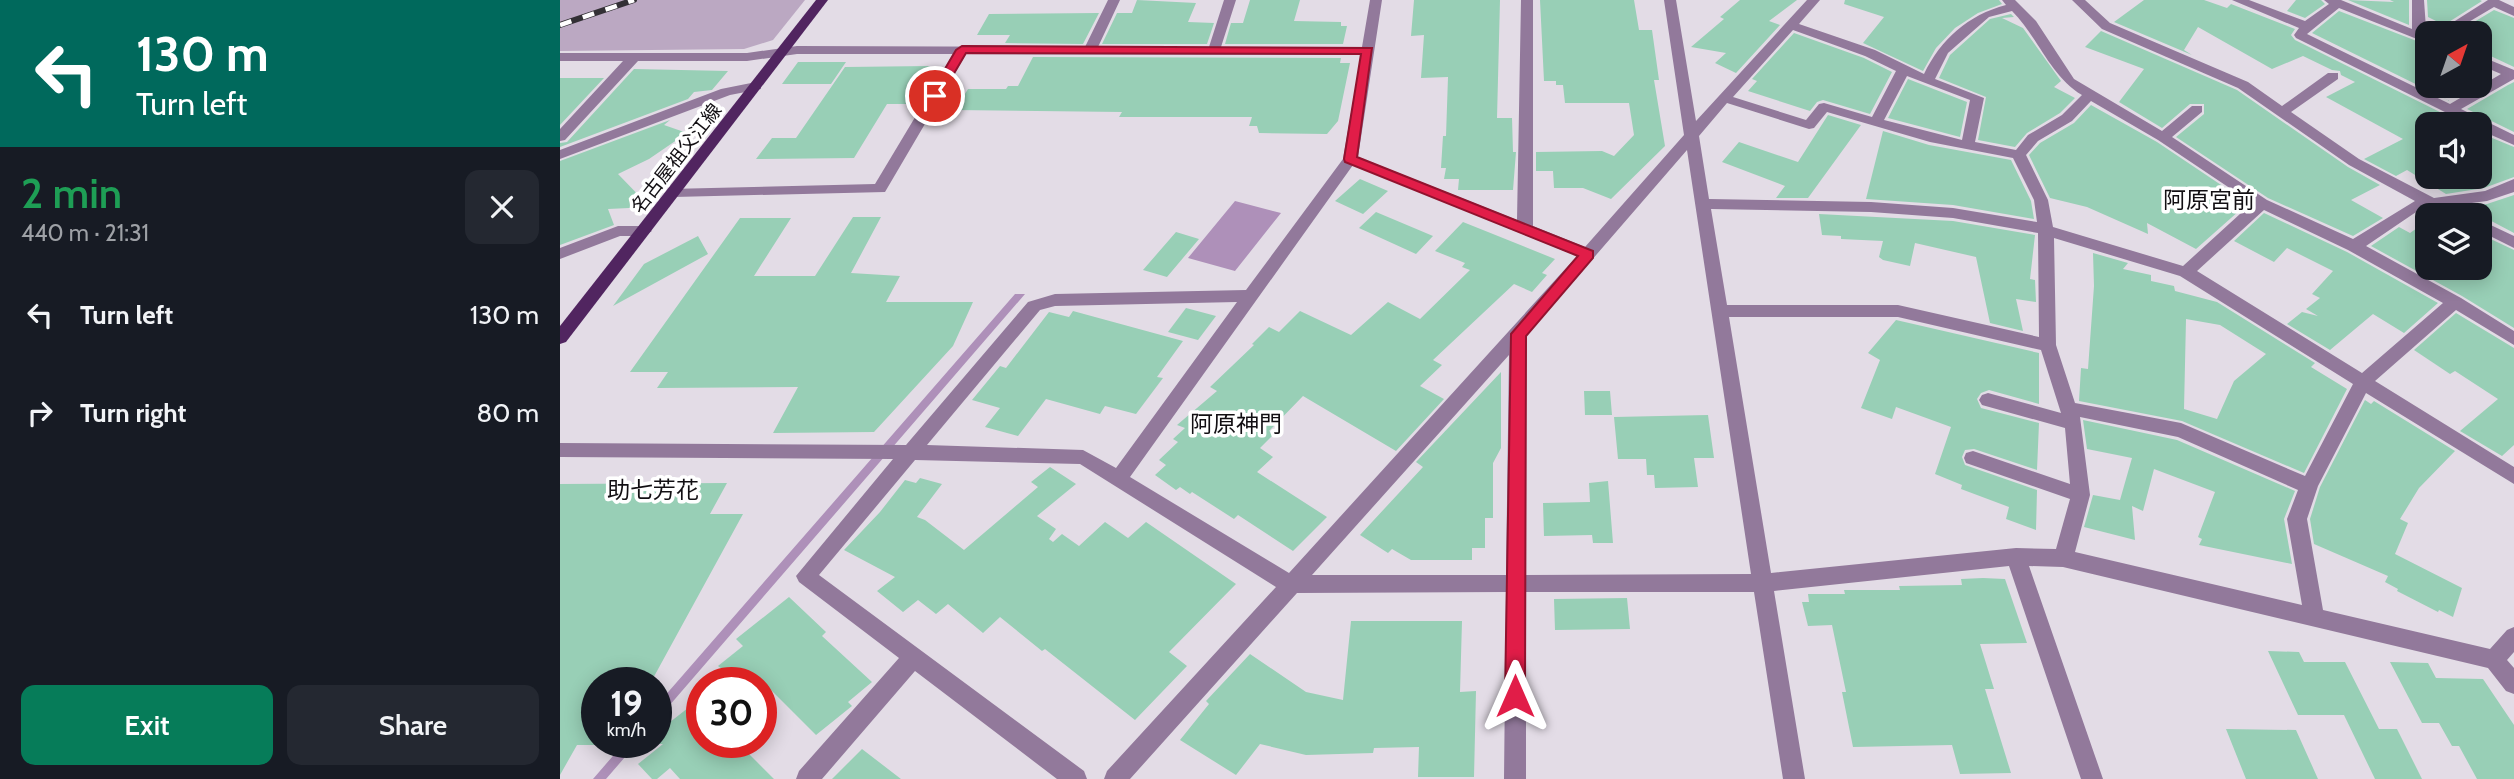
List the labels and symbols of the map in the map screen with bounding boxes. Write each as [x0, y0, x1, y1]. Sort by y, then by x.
north arrow [2415, 21, 2492, 98]
pin [905, 66, 965, 126]
street label: 名古屋祖父江線 [626, 99, 726, 218]
district label: 阿原宮前 [2163, 186, 2255, 214]
district label: 阿原神門 [1190, 410, 1282, 438]
district label: 助七芳花 [607, 476, 699, 504]
position arrow [1478, 659, 1552, 733]
speed limit sign: 30 [686, 667, 777, 758]

